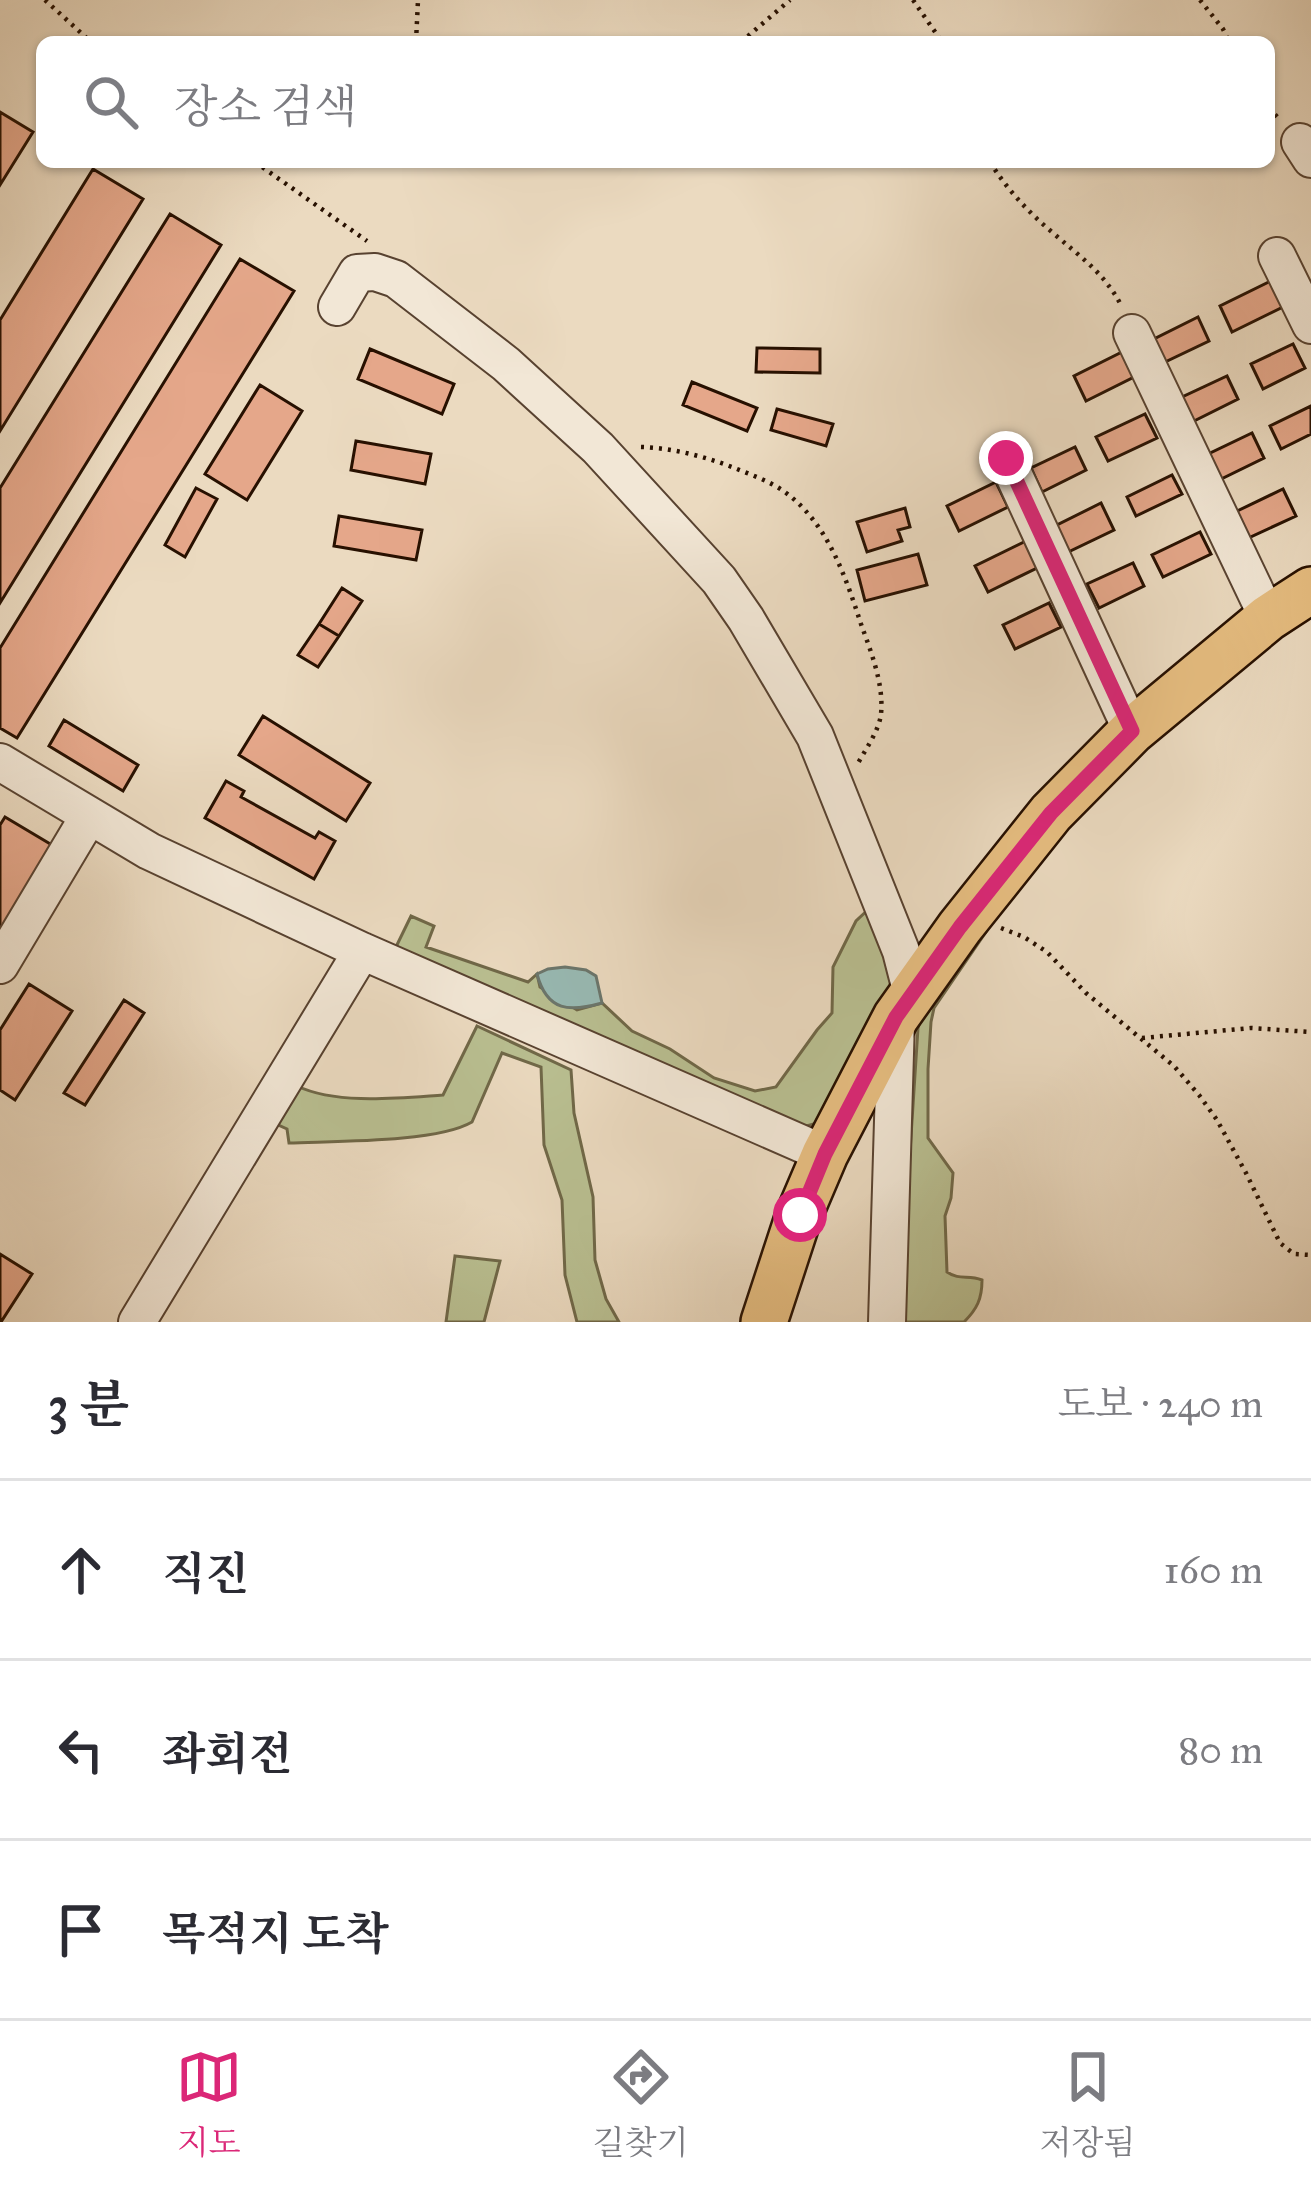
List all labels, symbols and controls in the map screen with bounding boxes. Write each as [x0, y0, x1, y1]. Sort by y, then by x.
search box [36, 36, 1275, 168]
icon: search [78, 69, 144, 135]
text: 장소 검색 [174, 79, 358, 134]
route end [979, 431, 1033, 485]
route start [773, 1188, 827, 1242]
text: 3 분 [48, 1374, 129, 1436]
text: 도보 · 240 m [1058, 1380, 1263, 1428]
icon: ahead [48, 1537, 114, 1603]
text: 직진 [162, 1546, 249, 1601]
text: 160 m [1164, 1546, 1263, 1594]
icon: left [48, 1717, 114, 1783]
text: 좌회전 [162, 1726, 292, 1781]
text: 80 m [1178, 1726, 1263, 1774]
icon: arrive [48, 1897, 114, 1963]
text: 목적지 도착 [162, 1906, 389, 1961]
tab: 지도 [176, 2044, 242, 2163]
tab: 길찾기 [593, 2044, 688, 2163]
tab: 저장됨 [1040, 2044, 1135, 2163]

